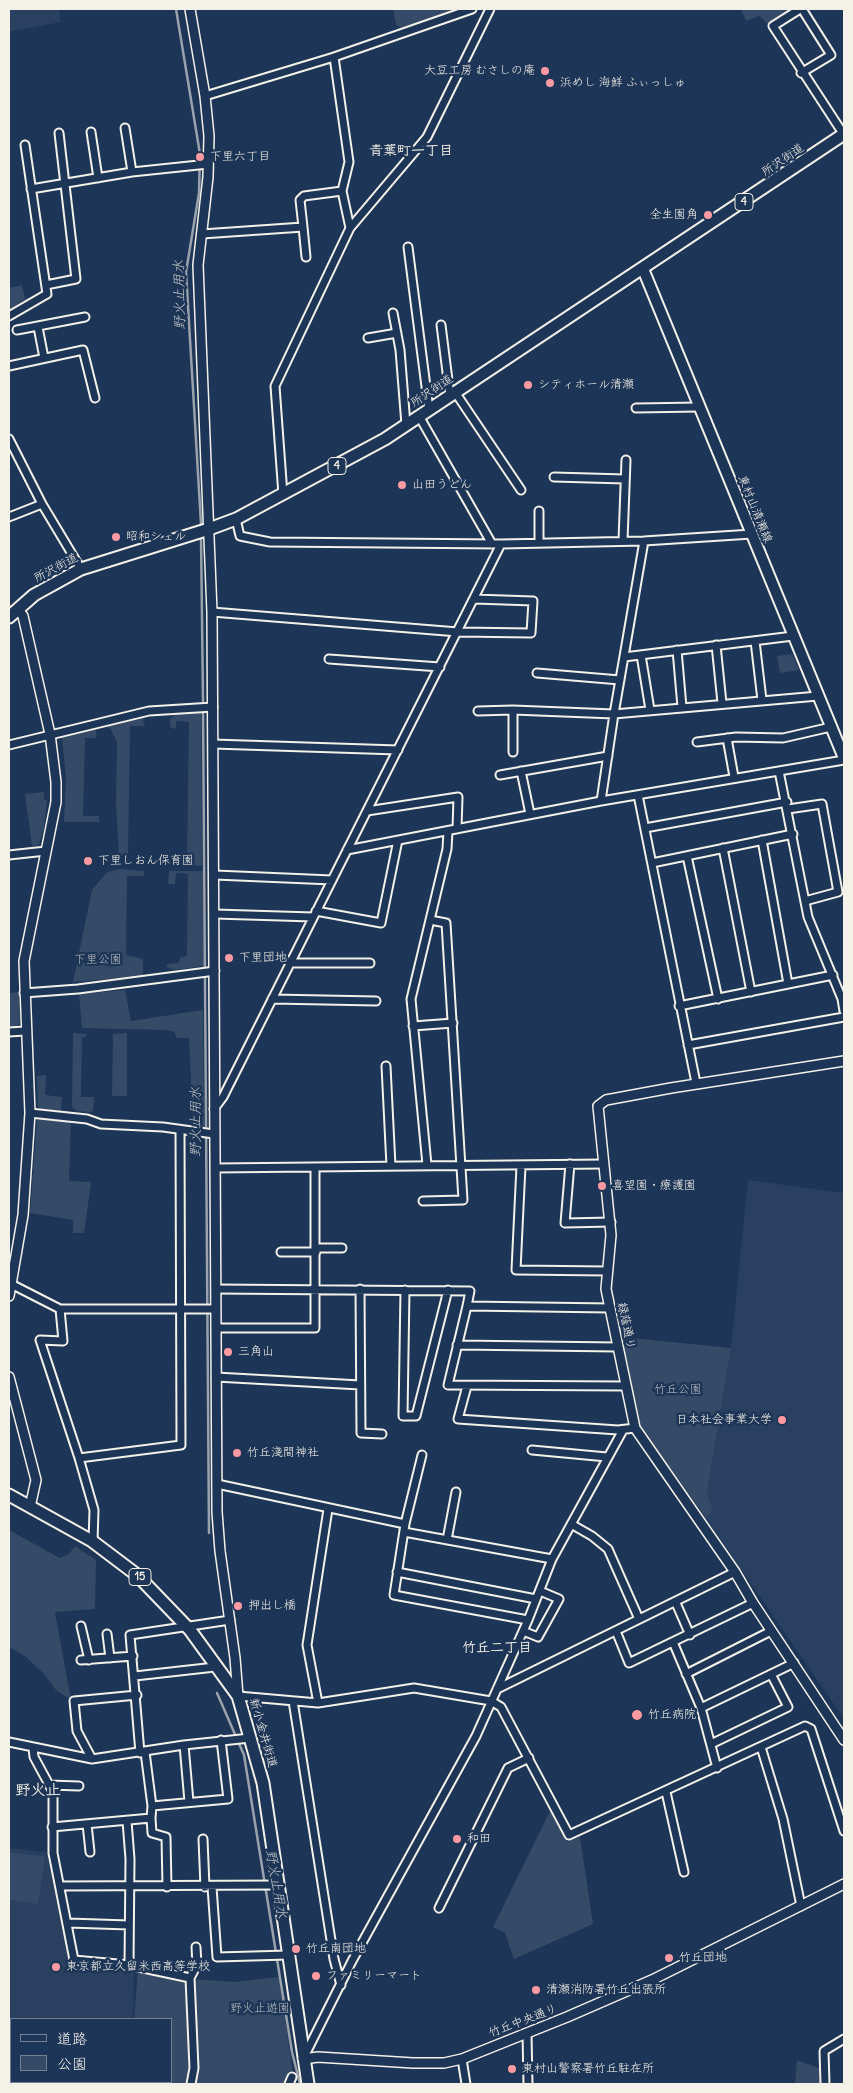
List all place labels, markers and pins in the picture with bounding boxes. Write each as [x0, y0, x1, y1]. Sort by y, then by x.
place label: 大豆工房 むさしの庵 [424, 64, 535, 78]
marker: 大豆工房 むさしの庵 [539, 65, 551, 77]
place label: 浜めし 海鮮 ふぃっしゅ [560, 76, 686, 90]
marker: 浜めし 海鮮 ふぃっしゅ [544, 77, 556, 89]
place label: 下里六丁目 [210, 150, 270, 164]
marker: 下里六丁目 [194, 151, 206, 163]
place label: 全生園角 [650, 208, 698, 222]
marker: 全生園角 [702, 209, 714, 221]
place label: シティホール清瀬 [538, 378, 634, 392]
marker: シティホール清瀬 [522, 379, 534, 391]
place label: 山田うどん [412, 478, 472, 492]
marker: 山田うどん [396, 479, 408, 491]
place label: 昭和シェル [126, 530, 186, 544]
marker: 昭和シェル [110, 531, 122, 543]
place label: 下里しおん保育園 [98, 854, 194, 868]
marker: 下里しおん保育園 [82, 855, 94, 867]
place label: 下里団地 [239, 951, 287, 965]
marker: 下里団地 [223, 952, 235, 964]
place label: 喜望園・療護園 [612, 1179, 696, 1193]
marker: 喜望園・療護園 [596, 1180, 608, 1192]
place label: 三角山 [238, 1345, 274, 1359]
marker: 三角山 [222, 1346, 234, 1358]
place label: 日本社会事業大学 [676, 1413, 772, 1427]
marker: 日本社会事業大学 [776, 1414, 788, 1426]
place label: 竹丘淺間神社 [247, 1446, 319, 1460]
marker: 竹丘淺間神社 [231, 1447, 243, 1459]
place label: 押出し橋 [248, 1599, 296, 1613]
marker: 押出し橋 [232, 1600, 244, 1612]
marker: 竹丘病院 [630, 1708, 644, 1722]
place label: 竹丘病院 [648, 1708, 696, 1722]
place label: 和田 [467, 1832, 491, 1846]
marker: 和田 [451, 1833, 463, 1845]
place label: 竹丘南団地 [306, 1942, 366, 1956]
marker: 竹丘南団地 [290, 1943, 302, 1955]
place label: 竹丘団地 [679, 1951, 727, 1965]
marker: 竹丘団地 [663, 1952, 675, 1964]
place label: 東京都立久留米西高等学校 [66, 1960, 210, 1974]
marker: 東京都立久留米西高等学校 [50, 1961, 62, 1973]
place label: ファミリーマート [326, 1969, 422, 1983]
marker: ファミリーマート [310, 1970, 322, 1982]
place label: 清瀬消防署竹丘出張所 [546, 1983, 666, 1997]
marker: 清瀬消防署竹丘出張所 [530, 1984, 542, 1996]
place label: 東村山警察署竹丘駐在所 [522, 2062, 654, 2076]
marker: 東村山警察署竹丘駐在所 [506, 2063, 518, 2075]

